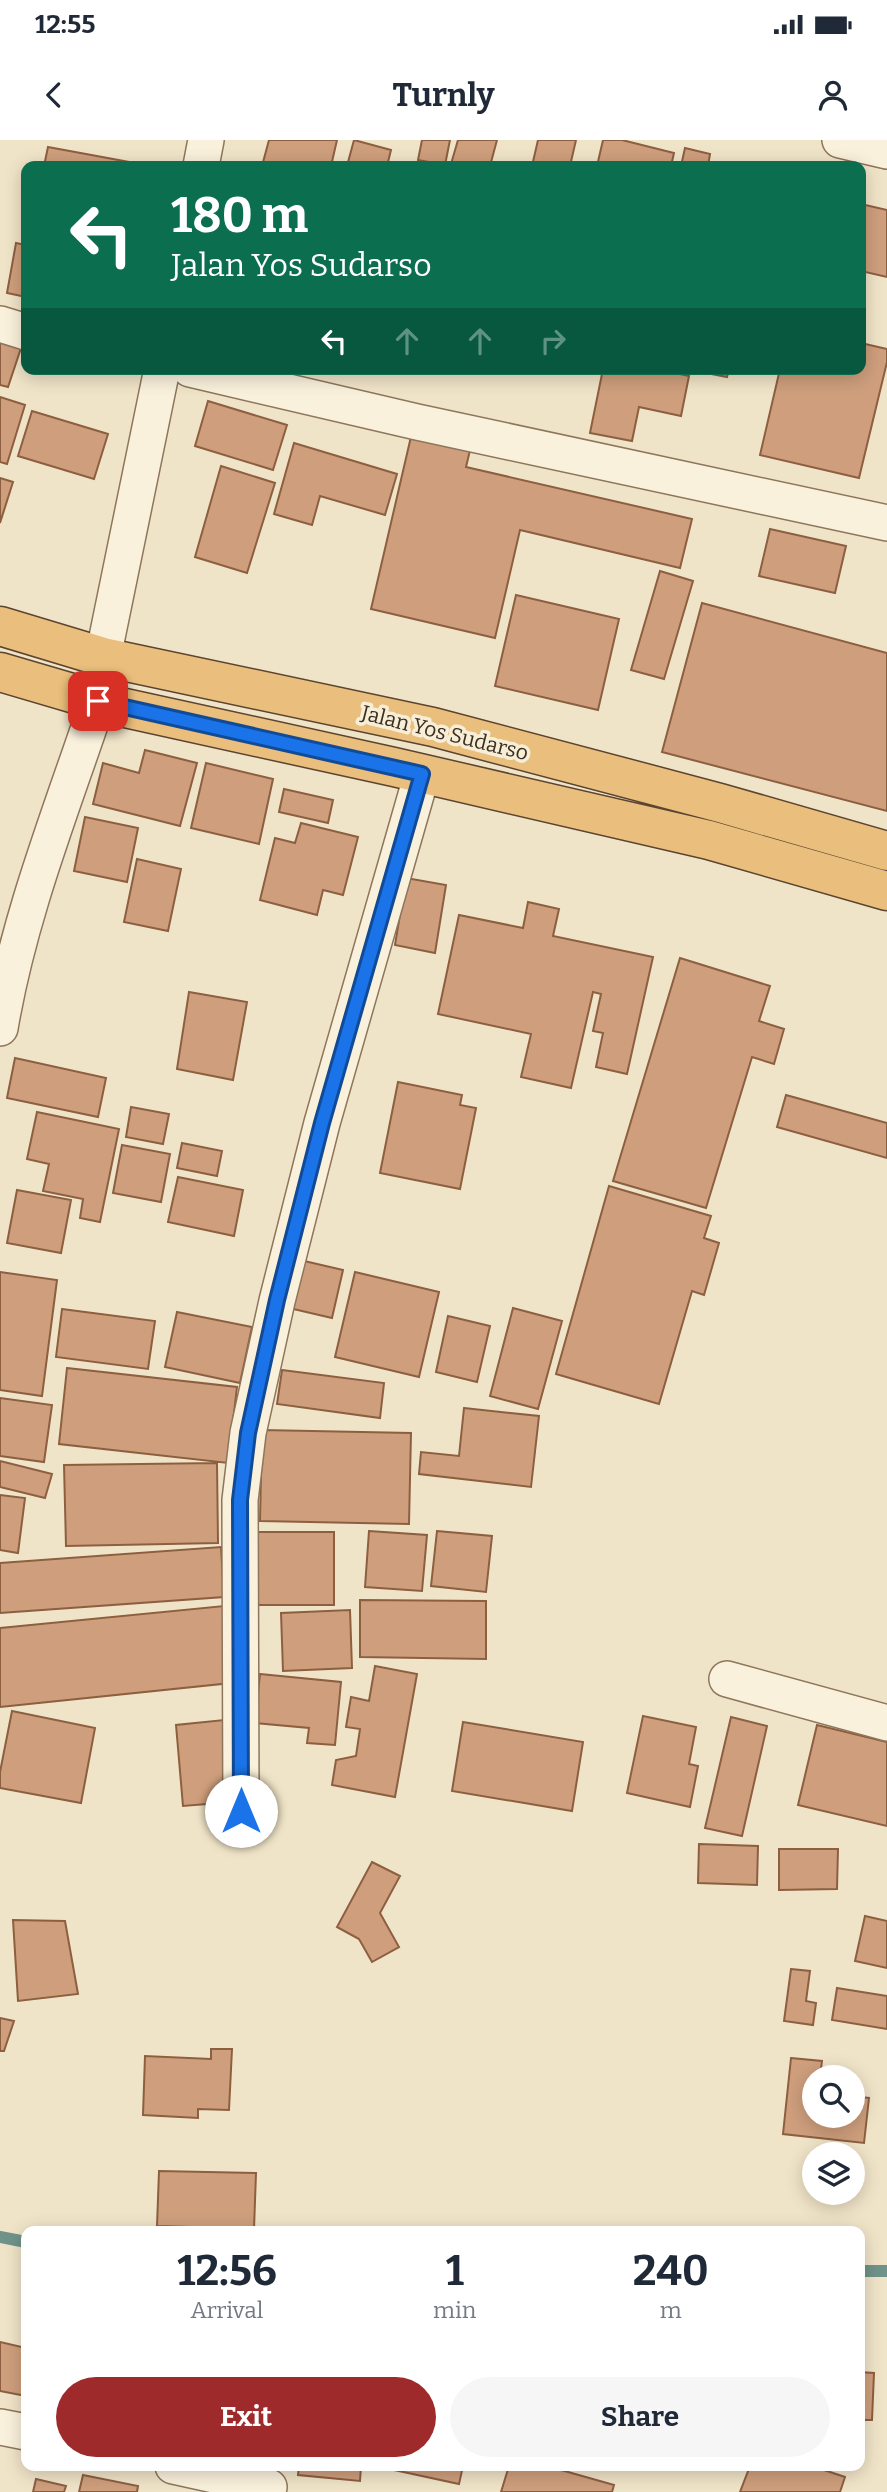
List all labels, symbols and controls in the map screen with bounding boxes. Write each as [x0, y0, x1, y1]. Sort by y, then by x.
text: 12:55 [35, 9, 95, 40]
icon: back [35, 76, 73, 114]
text: Turnly [392, 76, 495, 114]
icon: person [814, 76, 852, 114]
text: 180 m [171, 186, 308, 245]
icon: left [56, 189, 147, 280]
text: Jalan Yos Sudarso [171, 246, 432, 284]
icon: left [315, 322, 353, 360]
icon: ahead [388, 322, 426, 360]
icon: ahead [461, 322, 499, 360]
icon: right [534, 322, 572, 360]
pin [68, 671, 128, 731]
icon: arrive [79, 682, 117, 720]
street label: Jalan Yos Sudarso [358, 699, 531, 766]
position arrow [204, 1774, 278, 1848]
map controls [802, 2065, 865, 2205]
button: search [802, 2065, 865, 2128]
button: layers [802, 2142, 865, 2205]
text: 12:56 [177, 2246, 277, 2296]
text: 1 [446, 2246, 464, 2296]
text: 240 [633, 2246, 709, 2296]
text: Arrival [191, 2296, 263, 2324]
text: min [433, 2296, 476, 2324]
text: m [660, 2296, 682, 2324]
button: Exit [56, 2377, 436, 2457]
button: Share [450, 2377, 830, 2457]

